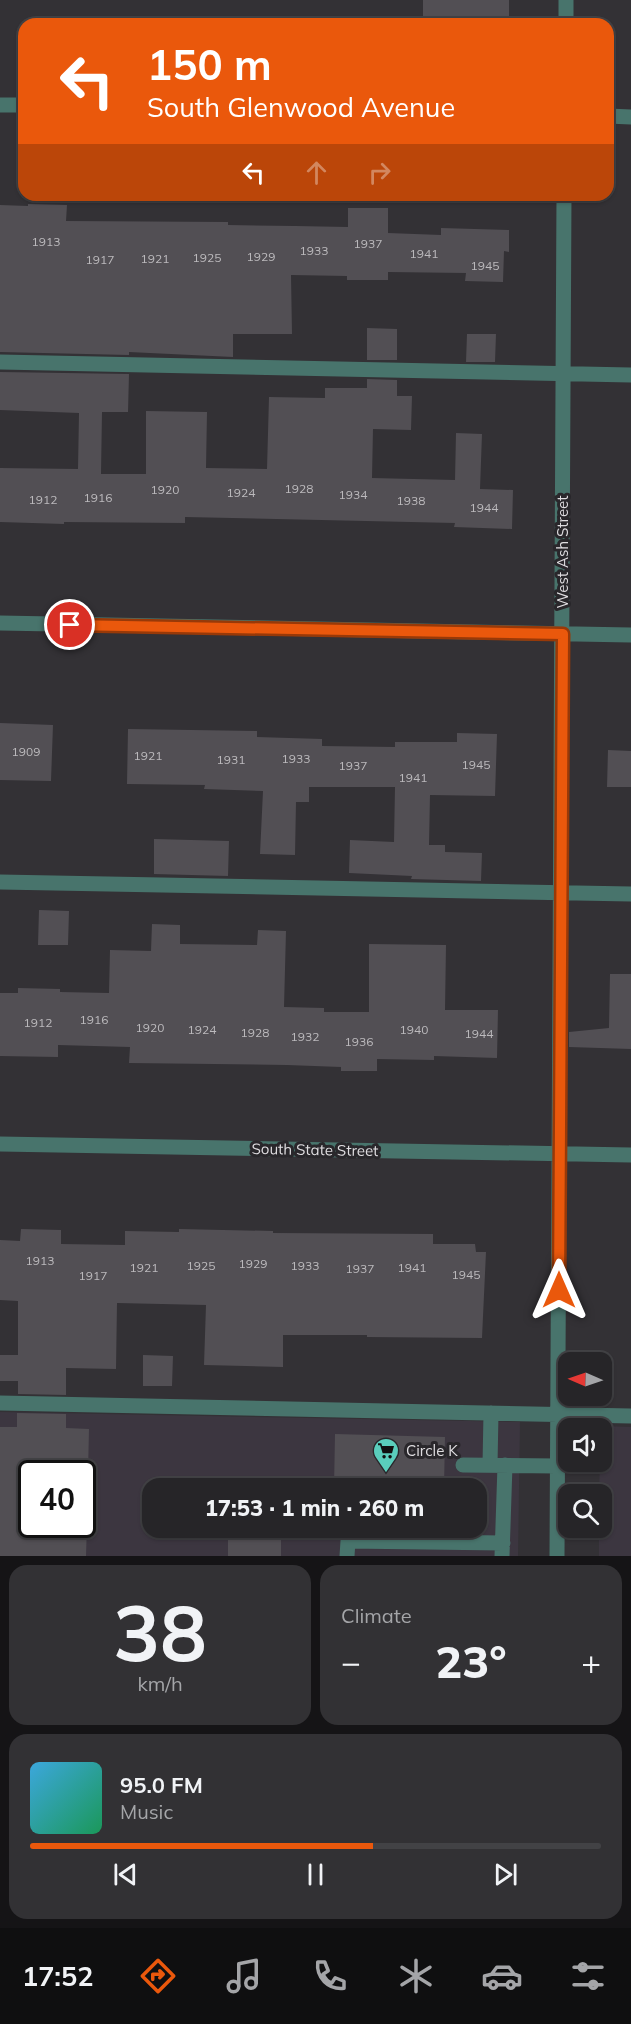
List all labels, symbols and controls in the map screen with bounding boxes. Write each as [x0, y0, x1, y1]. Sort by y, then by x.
text: 150 m [147, 38, 272, 91]
icon: left [48, 42, 126, 120]
text: South Glenwood Avenue [147, 90, 455, 124]
icon: left [237, 156, 270, 189]
icon: ahead [300, 156, 333, 189]
icon: right [363, 156, 396, 189]
house number: 1913 [32, 234, 60, 249]
house number: 1937 [354, 236, 382, 251]
house number: 1933 [300, 243, 328, 258]
house number: 1941 [410, 246, 438, 261]
house number: 1929 [247, 249, 275, 264]
house number: 1925 [193, 250, 221, 265]
house number: 1921 [141, 251, 169, 266]
house number: 1917 [86, 252, 114, 267]
house number: 1945 [471, 258, 499, 273]
house number: 1928 [285, 481, 313, 496]
house number: 1920 [151, 482, 179, 497]
house number: 1924 [227, 485, 255, 500]
house number: 1934 [339, 487, 367, 502]
house number: 1916 [84, 490, 112, 505]
house number: 1912 [29, 492, 57, 507]
house number: 1938 [397, 493, 425, 508]
street label: West Ash Street [553, 495, 572, 609]
house number: 1944 [470, 500, 498, 515]
pin [44, 599, 95, 650]
icon: arrive [53, 608, 86, 641]
house number: 1909 [12, 744, 40, 759]
house number: 1921 [134, 748, 162, 763]
house number: 1933 [282, 751, 310, 766]
house number: 1931 [217, 752, 245, 767]
house number: 1945 [462, 757, 490, 772]
house number: 1937 [339, 758, 367, 773]
house number: 1941 [399, 770, 427, 785]
house number: 1916 [80, 1012, 108, 1027]
house number: 1912 [24, 1015, 52, 1030]
house number: 1920 [136, 1020, 164, 1035]
house number: 1924 [188, 1022, 216, 1037]
house number: 1940 [400, 1022, 428, 1037]
house number: 1928 [241, 1025, 269, 1040]
house number: 1944 [465, 1026, 493, 1041]
house number: 1932 [291, 1029, 319, 1044]
house number: 1936 [345, 1034, 373, 1049]
street label: South State Street [251, 1139, 379, 1160]
house number: 1913 [26, 1253, 54, 1268]
house number: 1929 [239, 1256, 267, 1271]
house number: 1925 [187, 1258, 215, 1273]
house number: 1933 [291, 1258, 319, 1273]
position arrow [527, 1258, 591, 1322]
house number: 1921 [130, 1260, 158, 1275]
house number: 1941 [398, 1260, 426, 1275]
house number: 1937 [346, 1261, 374, 1276]
house number: 1945 [452, 1267, 480, 1282]
house number: 1917 [79, 1268, 107, 1283]
north arrow [558, 1352, 612, 1406]
map controls [558, 1352, 612, 1538]
button: sound [558, 1418, 612, 1472]
supermarket icon: Circle K [371, 1436, 401, 1474]
place label: Circle K [406, 1441, 458, 1460]
speed limit sign: 40 [18, 1460, 96, 1538]
button: search [558, 1484, 612, 1538]
text: 17:53 · 1 min · 260 m [205, 1494, 424, 1522]
text: 38 [113, 1583, 207, 1681]
text: Climate [341, 1603, 412, 1628]
text: 23° [435, 1633, 507, 1689]
text: − [341, 1641, 361, 1682]
text: + [581, 1641, 601, 1682]
text: km/h [137, 1671, 183, 1696]
text: 95.0 FM [120, 1771, 203, 1799]
text: Music [120, 1799, 173, 1824]
icon: previous [109, 1858, 142, 1891]
icon: pause [299, 1858, 332, 1891]
icon: next [489, 1858, 522, 1891]
icon: directions [137, 1955, 179, 1997]
icon: music [223, 1955, 265, 1997]
icon: phone [309, 1955, 351, 1997]
icon: climate [395, 1955, 437, 1997]
icon: car [481, 1955, 523, 1997]
icon: filters [567, 1955, 609, 1997]
text: 17:52 [22, 1959, 93, 1993]

